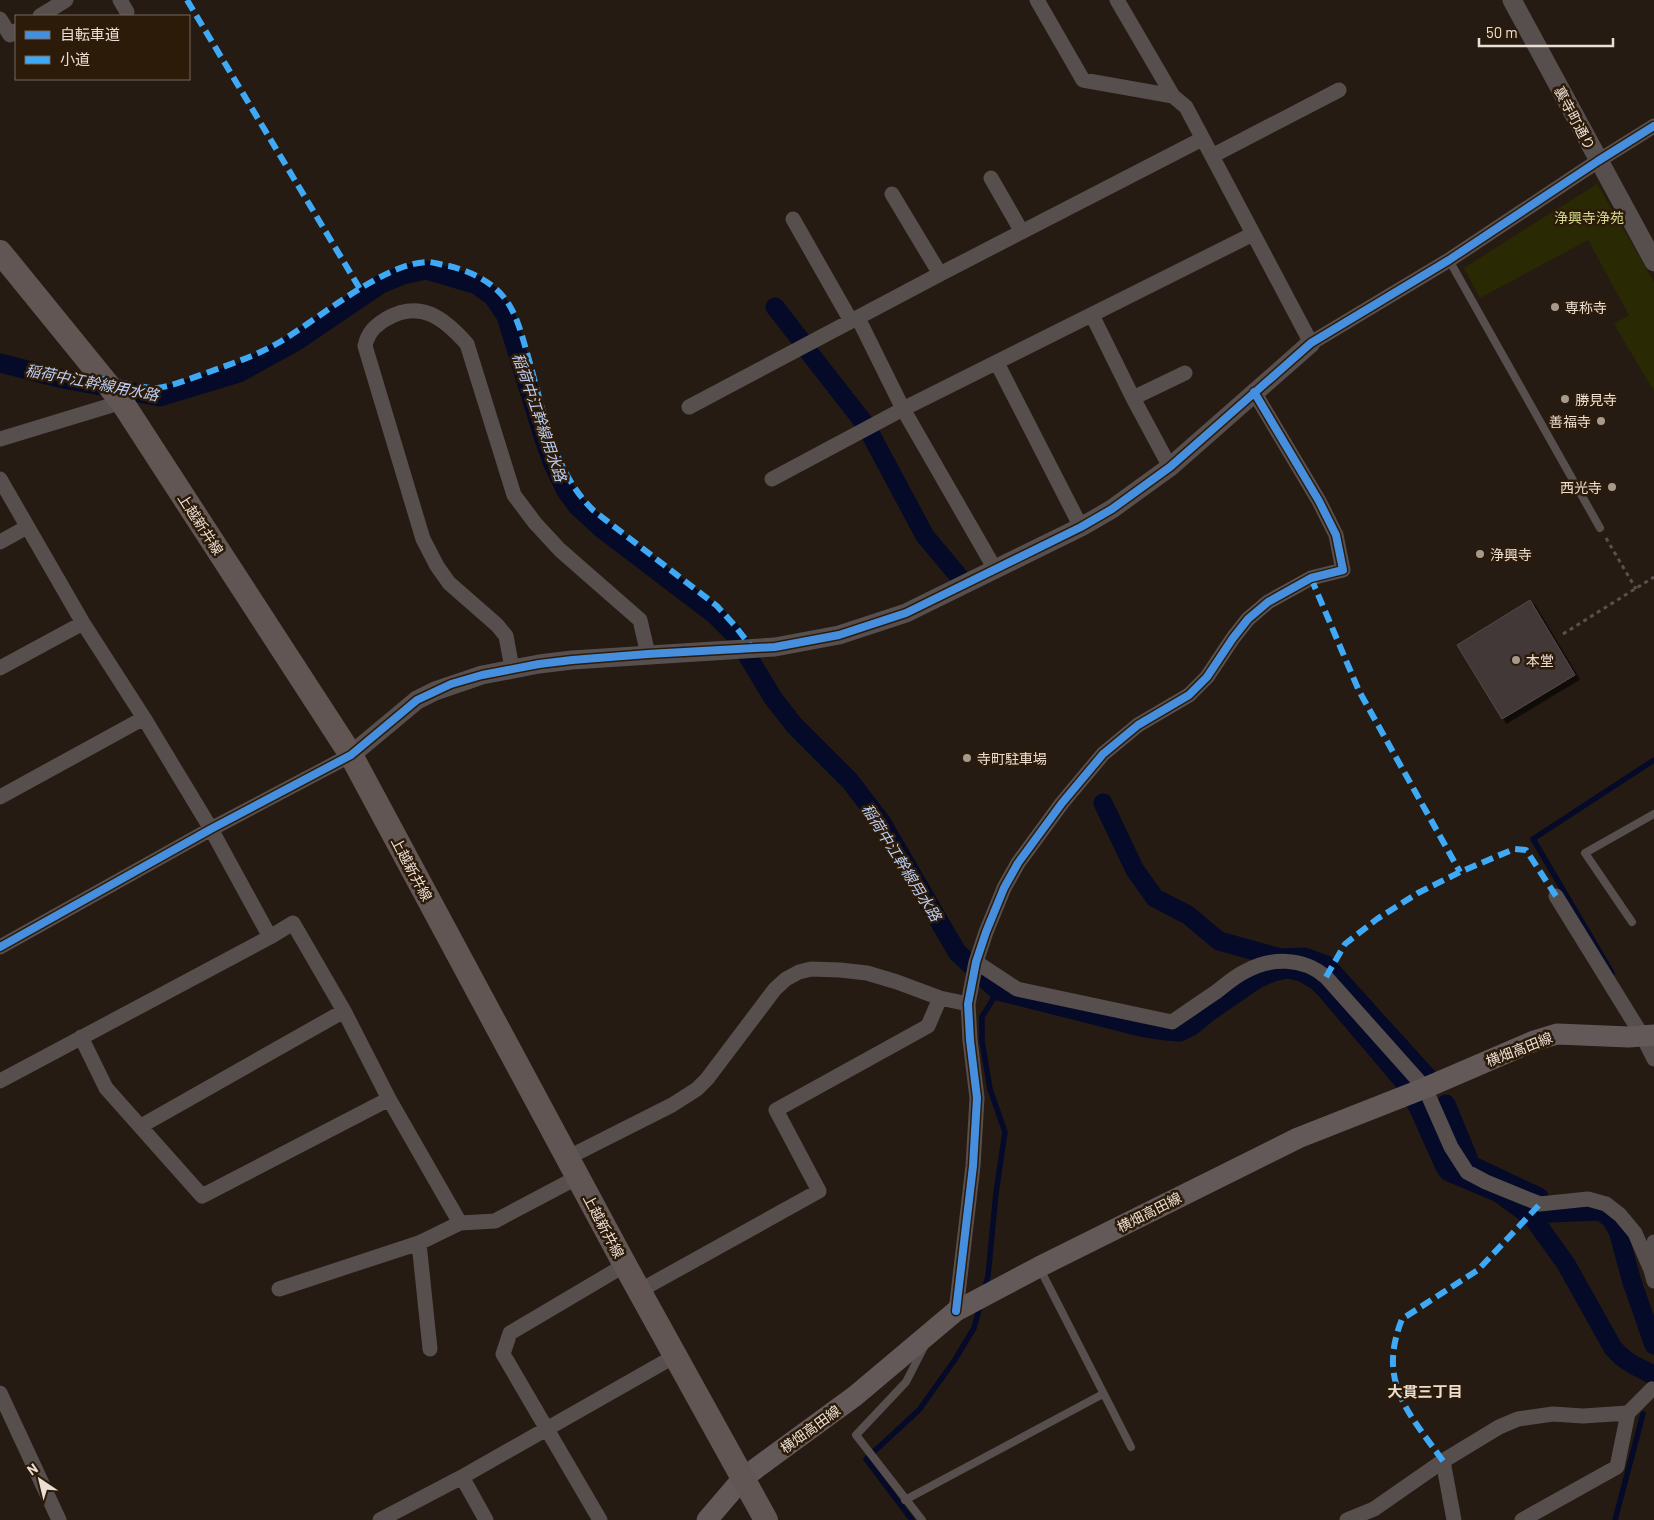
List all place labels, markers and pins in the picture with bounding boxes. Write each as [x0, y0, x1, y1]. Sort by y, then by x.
place label: 専称寺 [1565, 299, 1607, 316]
marker: 専称寺 [1549, 301, 1561, 313]
place label: 勝見寺 [1575, 391, 1617, 408]
marker: 勝見寺 [1559, 393, 1571, 405]
place label: 善福寺 [1549, 413, 1591, 430]
marker: 善福寺 [1595, 415, 1607, 427]
place label: 西光寺 [1560, 479, 1602, 496]
marker: 西光寺 [1606, 481, 1618, 493]
place label: 浄興寺 [1490, 546, 1532, 563]
marker: 浄興寺 [1474, 548, 1486, 560]
place label: 本堂 [1526, 652, 1554, 669]
marker: 本堂 [1510, 654, 1522, 666]
place label: 寺町駐車場 [977, 750, 1047, 767]
marker: 寺町駐車場 [961, 752, 973, 764]

